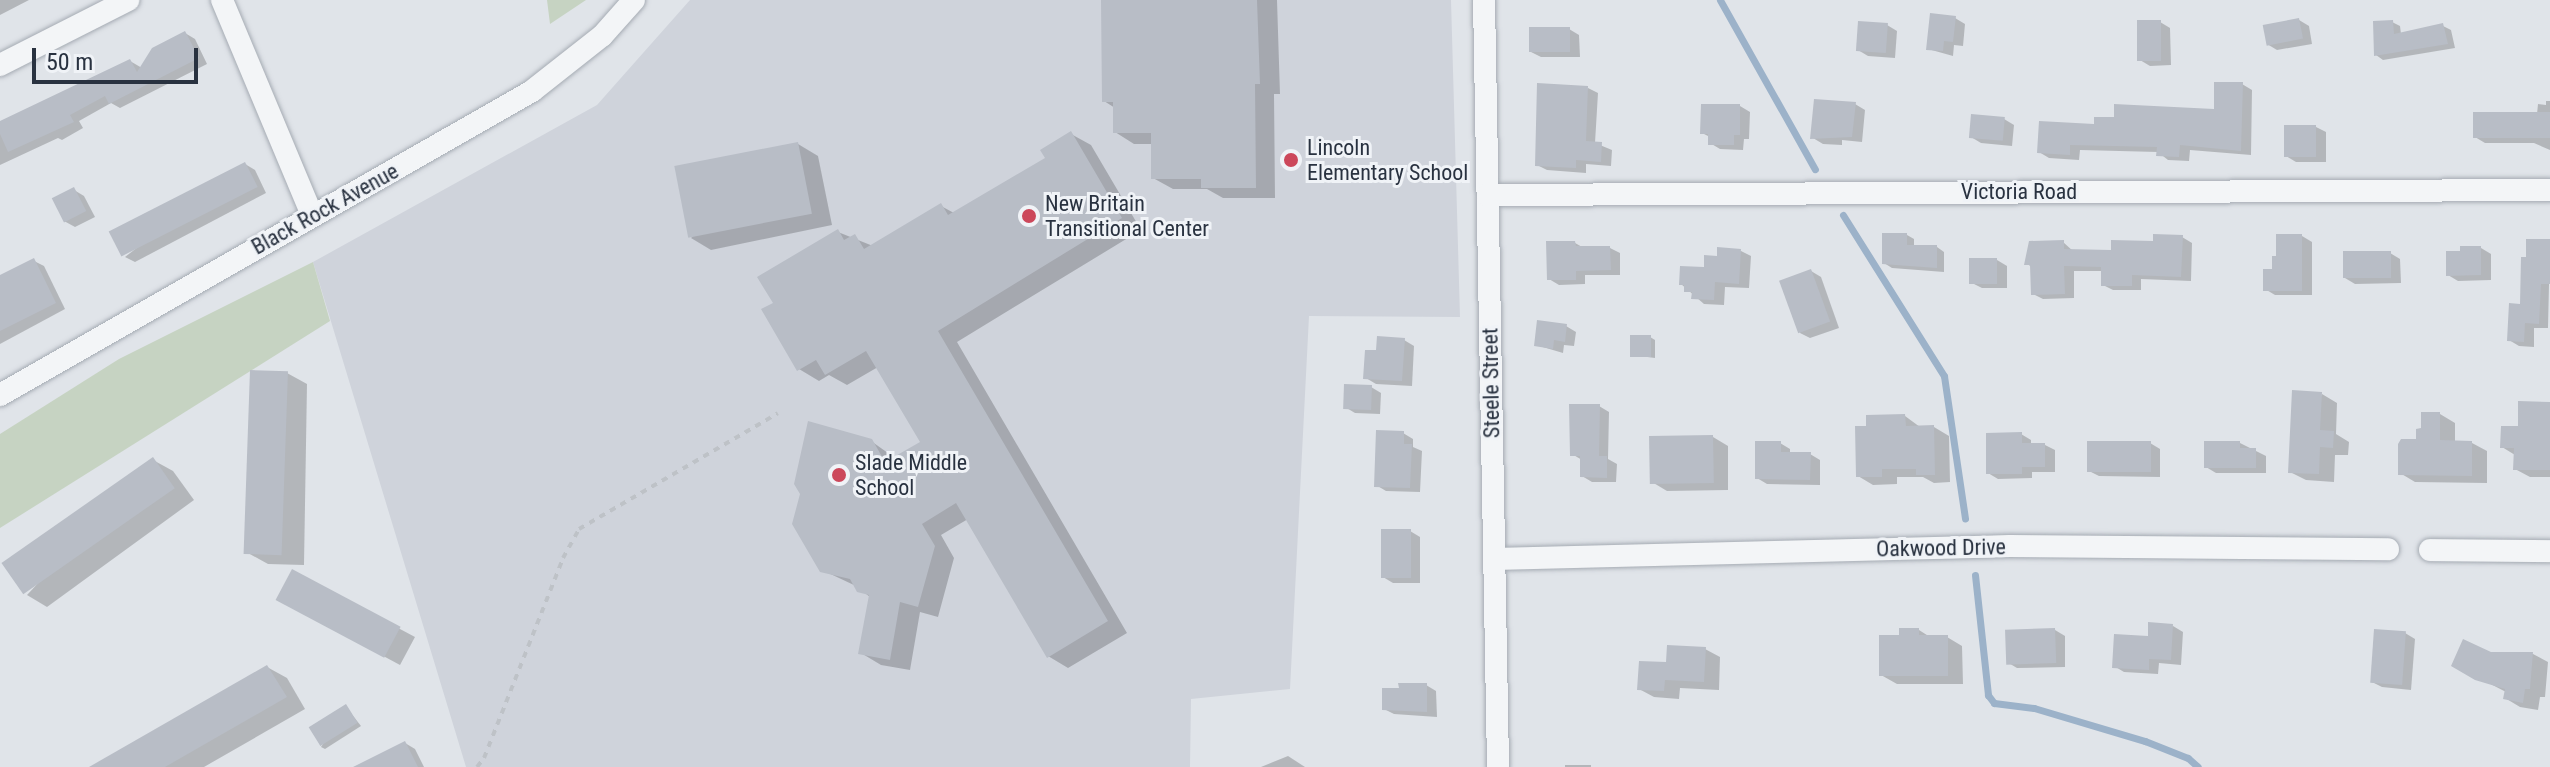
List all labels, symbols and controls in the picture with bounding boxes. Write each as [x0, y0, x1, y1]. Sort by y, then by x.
scale bar [36, 32, 202, 82]
text: 50 m [46, 48, 93, 76]
place label: Lincoln Elementary School [1307, 134, 1468, 186]
marker: Lincoln Elementary School [1282, 151, 1300, 169]
street label: Black Rock Avenue [247, 158, 403, 260]
street label: Victoria Road [1961, 179, 2077, 205]
place label: New Britain Transitional Center [1045, 190, 1209, 242]
marker: New Britain Transitional Center [1020, 207, 1038, 225]
street label: Steele Street [1477, 328, 1505, 438]
place label: Slade Middle School [855, 449, 967, 500]
marker: Slade Middle School [830, 466, 848, 484]
street label: Oakwood Drive [1876, 534, 2006, 562]

